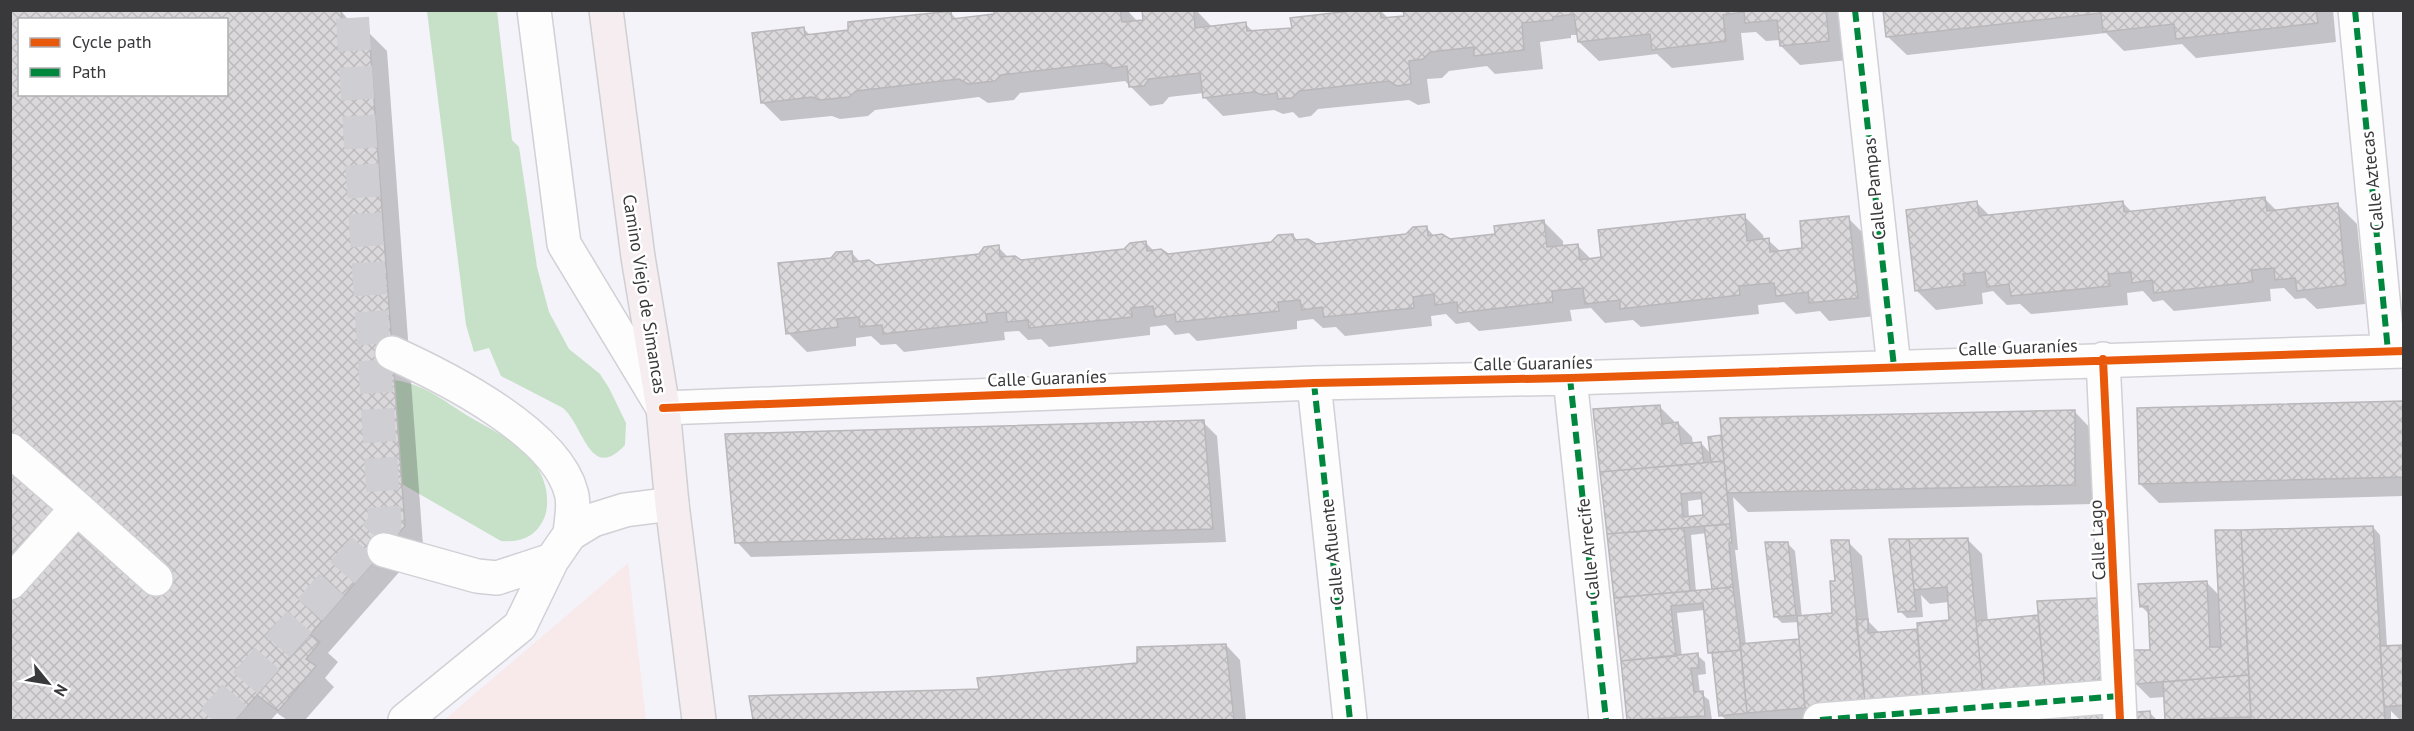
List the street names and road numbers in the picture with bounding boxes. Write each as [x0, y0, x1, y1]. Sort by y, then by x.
street label: Calle Aztecas [2355, 130, 2389, 232]
street label: Calle Pampas [1857, 137, 1891, 241]
street label: Camino Viejo de Simancas [618, 193, 672, 395]
street label: Calle Guaraníes [1958, 333, 2078, 361]
street label: Calle Guaraníes [1473, 350, 1593, 376]
street label: Calle Guaraníes [987, 364, 1107, 392]
street label: Calle Afluente [1315, 497, 1349, 607]
street label: Calle Arrecife [1571, 497, 1605, 601]
street label: Calle Lago [2083, 499, 2111, 581]

